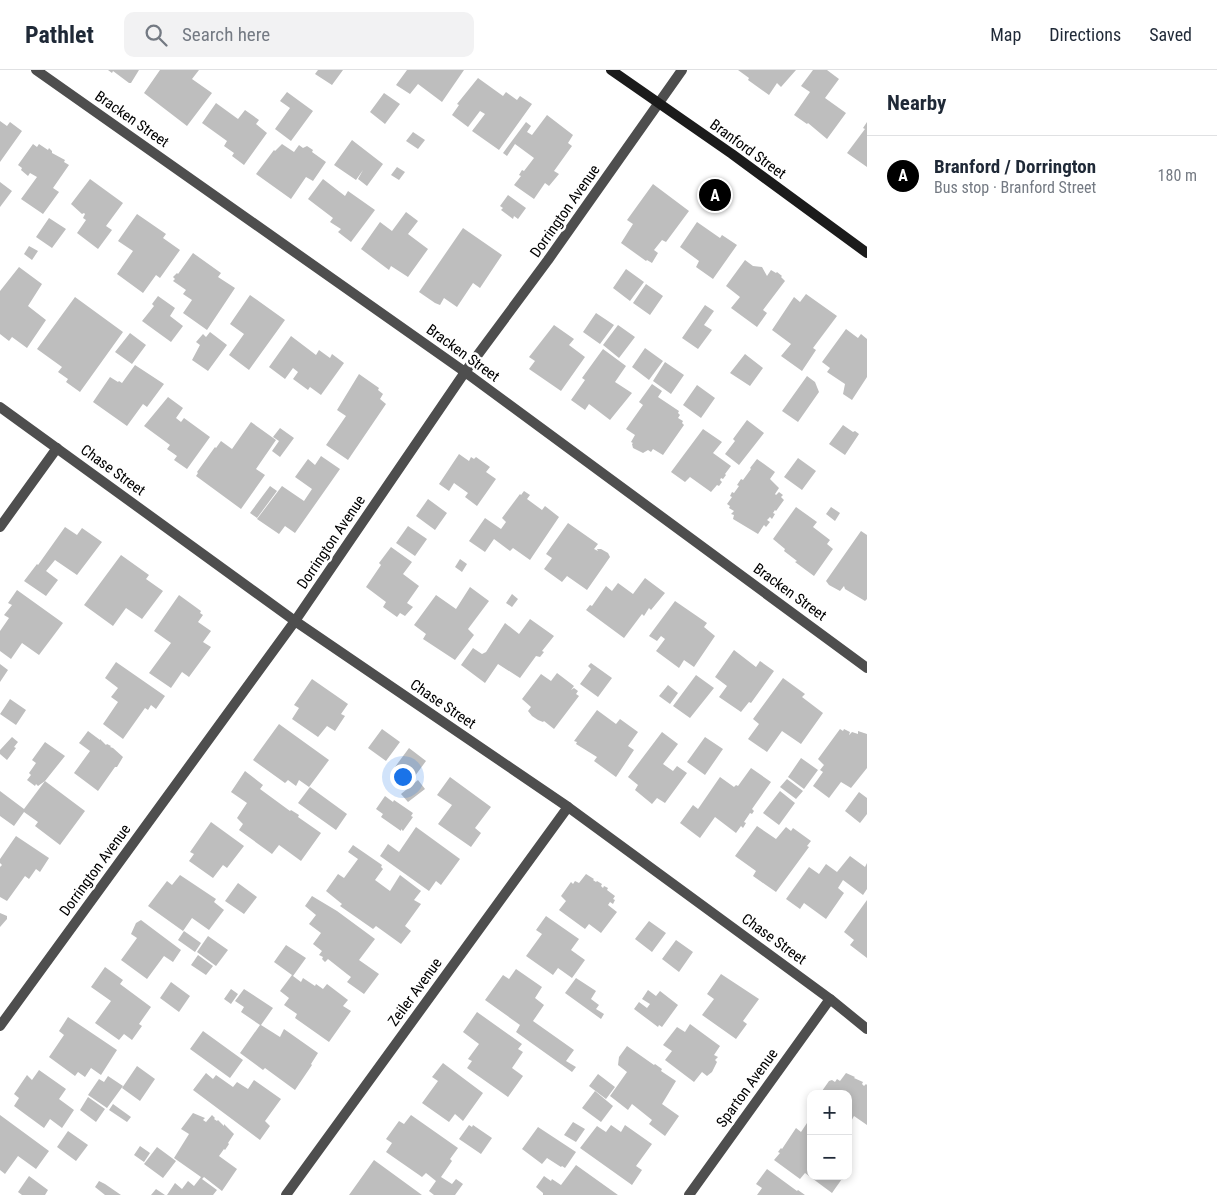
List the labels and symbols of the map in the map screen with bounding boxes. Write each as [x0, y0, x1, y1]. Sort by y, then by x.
street label: Bracken Street [92, 87, 172, 151]
street label: Branford Street [706, 115, 790, 183]
street label: Dorrington Avenue [526, 161, 604, 261]
pin: A [699, 176, 731, 214]
street label: Bracken Street [423, 320, 503, 386]
street label: Chase Street [77, 441, 149, 499]
street label: Dorrington Avenue [293, 492, 369, 592]
street label: Bracken Street [750, 559, 830, 625]
street label: Chase Street [407, 675, 479, 733]
your location [390, 764, 416, 790]
street label: Dorrington Avenue [56, 821, 134, 919]
street label: Chase Street [738, 910, 810, 968]
street label: Zeiler Avenue [384, 954, 446, 1030]
street label: Sparton Avenue [712, 1045, 782, 1131]

